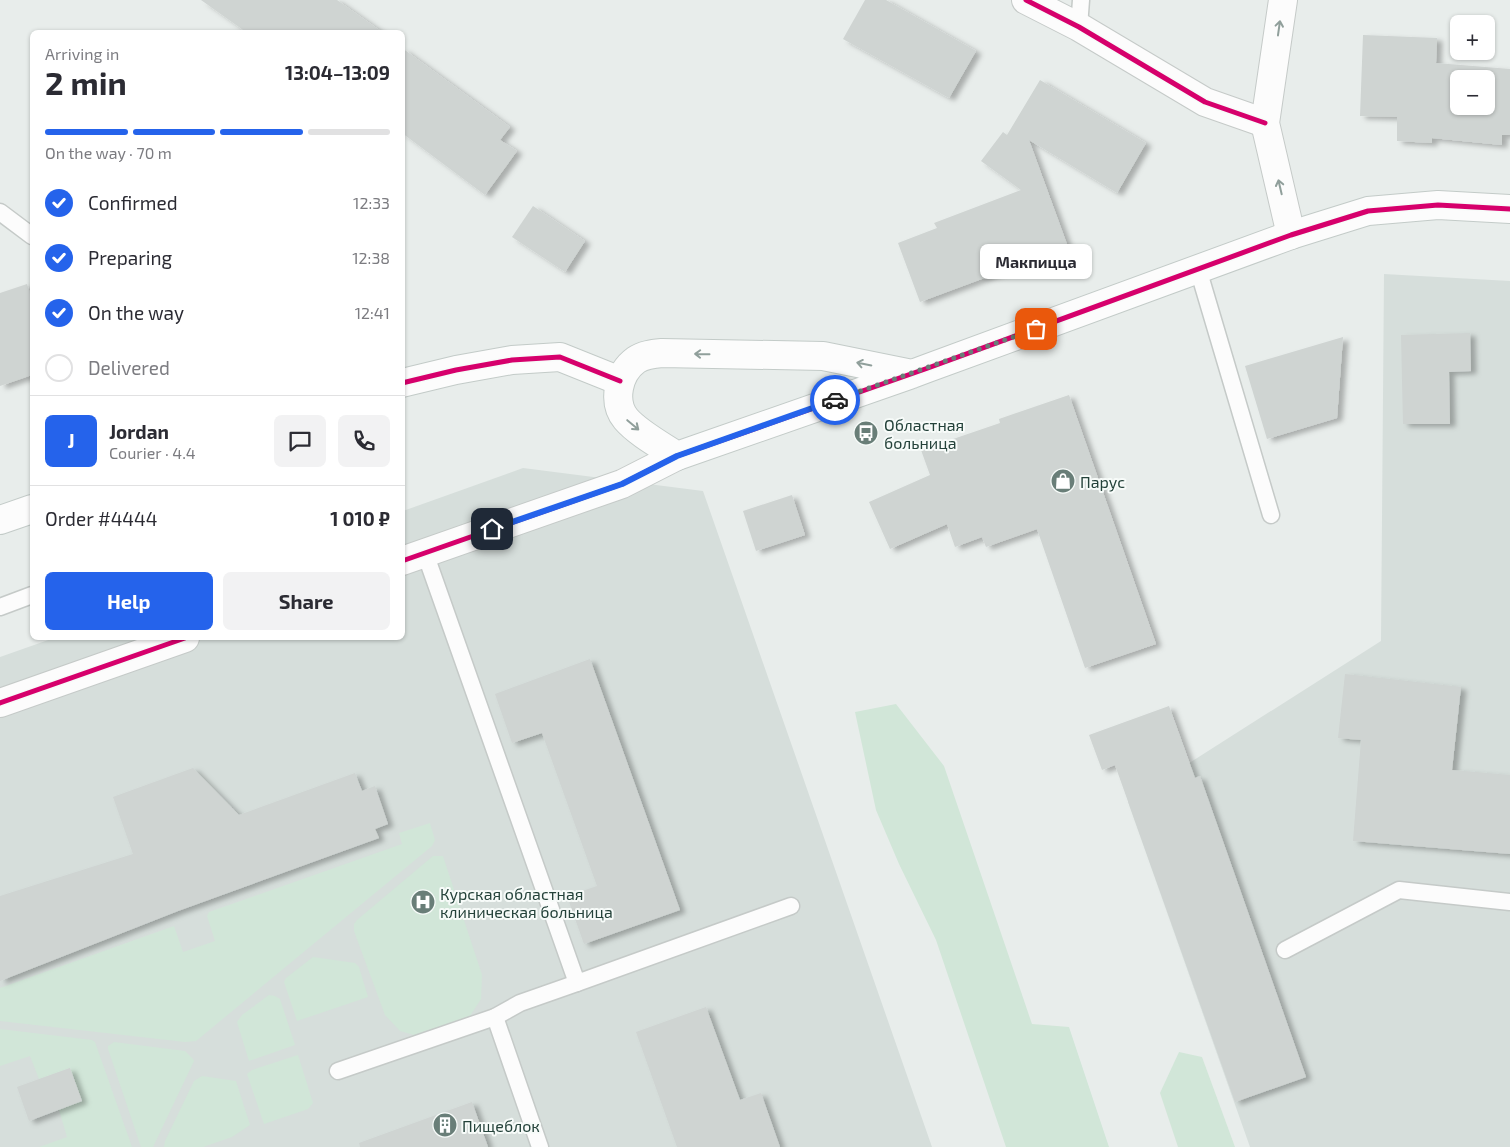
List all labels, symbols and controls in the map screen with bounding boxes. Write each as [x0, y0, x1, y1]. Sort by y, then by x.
map controls [1450, 15, 1495, 115]
button: + [1450, 15, 1495, 60]
one-way arrow [1274, 20, 1284, 36]
text: Arriving in [45, 44, 119, 63]
text: 13:04–13:09 [285, 61, 390, 84]
text: 2 min [45, 63, 127, 101]
button: − [1450, 70, 1495, 115]
text: On the way · 70 m [45, 143, 172, 162]
one-way arrow [1275, 180, 1284, 196]
icon: check [45, 189, 73, 217]
text: Confirmed [88, 191, 178, 214]
text: 12:33 [353, 193, 390, 212]
icon: check [45, 244, 73, 272]
callout: Макпицца [980, 244, 1092, 279]
text: Preparing [88, 246, 172, 269]
text: 12:38 [352, 248, 390, 267]
text: Макпицца [995, 252, 1077, 271]
icon: check [45, 299, 73, 327]
text: On the way [88, 301, 184, 324]
text: 12:41 [355, 303, 390, 322]
pin [1015, 308, 1057, 350]
icon: bag [1022, 315, 1050, 343]
one-way arrow [695, 349, 711, 359]
text: Delivered [88, 356, 170, 379]
one-way arrow [856, 359, 872, 369]
courier [810, 375, 860, 425]
icon: car [821, 386, 849, 414]
button: chat [274, 415, 326, 467]
button: phone [338, 415, 390, 467]
place label: Областная больница [884, 415, 964, 452]
one-way arrow [626, 419, 639, 430]
text: Jordan [109, 420, 169, 443]
bus stop icon: Областная больница [853, 420, 879, 446]
text: J [67, 429, 75, 452]
text: Courier · 4.4 [109, 443, 196, 462]
shop icon: Парус [1050, 468, 1076, 494]
place label: Парус [1080, 472, 1125, 492]
text: Order #4444 [45, 507, 157, 530]
text: 1 010 ₽ [330, 507, 390, 530]
pin [471, 508, 513, 550]
icon: home [478, 515, 506, 543]
button: Help [45, 572, 213, 630]
button: Share [223, 572, 390, 630]
place label: Курская областная клиническая больница [440, 884, 613, 921]
hospital icon: Курская областная клиническая больница [410, 889, 436, 915]
building icon: Пищеблок [432, 1112, 458, 1138]
place label: Пищеблок [462, 1116, 540, 1135]

